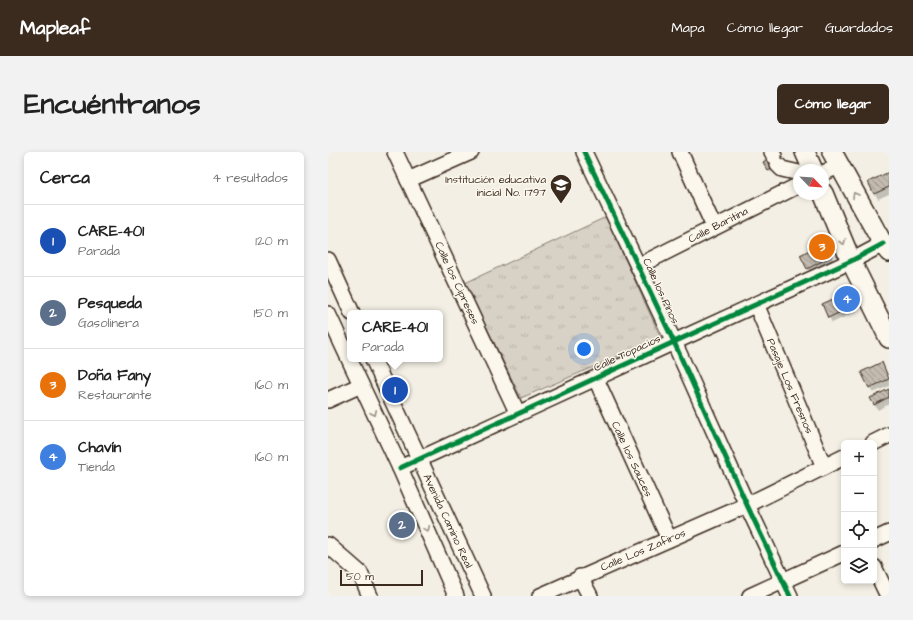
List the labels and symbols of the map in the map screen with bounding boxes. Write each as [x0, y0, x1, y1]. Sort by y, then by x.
north arrow [793, 164, 829, 200]
place label: Institución educativa inicial No. 1797 [445, 172, 546, 200]
school or university icon: Institución educativa inicial No. 1797 [548, 172, 574, 205]
one-way arrow [852, 192, 860, 199]
street label: Calle Baritina [685, 203, 751, 247]
pin: 3 [809, 232, 835, 262]
street label: Calle los Cipreses [431, 239, 483, 327]
one-way arrow [839, 239, 847, 246]
street label: Calle los Pinos [639, 256, 683, 327]
pin: 4 [834, 284, 860, 314]
street label: Calle Topacios [591, 331, 663, 375]
street label: Pasaje Los Fresnos [763, 336, 817, 436]
your location [574, 339, 594, 359]
pin: 1 [382, 375, 408, 405]
one-way arrow [369, 408, 377, 416]
street label: Calle los Sauces [608, 419, 656, 500]
street label: Avenida Camino Real [420, 471, 477, 571]
pin: 2 [389, 510, 415, 540]
one-way arrow [422, 525, 430, 532]
street label: Calle Los Zafiros [598, 525, 688, 575]
scale bar [340, 568, 423, 587]

